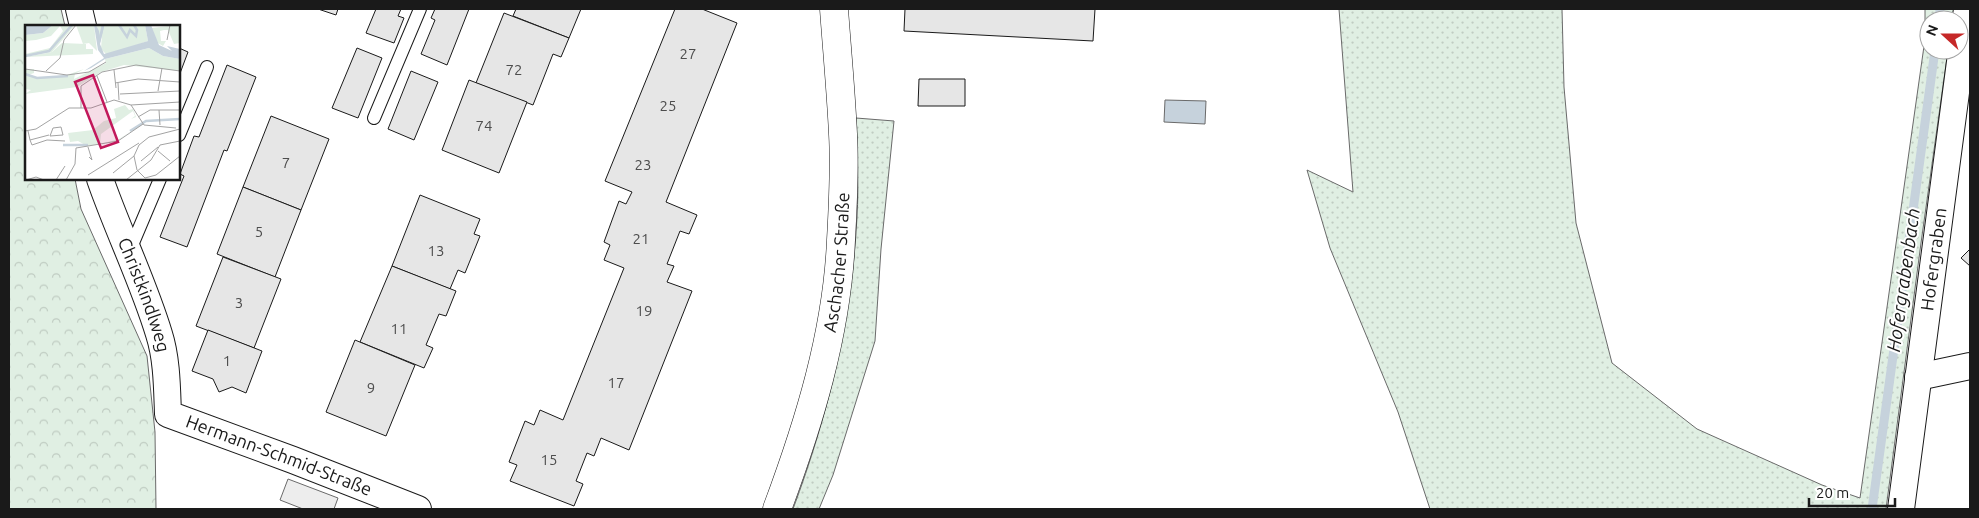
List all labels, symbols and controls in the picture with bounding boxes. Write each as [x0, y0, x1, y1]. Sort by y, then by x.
north arrow [1919, 10, 1969, 60]
text: N [1923, 23, 1941, 38]
inset map [25, 25, 180, 180]
house number: 27 [680, 45, 696, 62]
house number: 72 [506, 61, 522, 78]
house number: 25 [660, 97, 676, 114]
house number: 74 [476, 117, 492, 134]
house number: 7 [282, 154, 290, 171]
house number: 23 [635, 156, 651, 173]
street label: Aschacher Straße [819, 192, 852, 334]
street label: Hofergraben [1916, 206, 1950, 312]
water label: Hofergrabenbach [1882, 207, 1924, 353]
house number: 5 [255, 223, 263, 240]
house number: 21 [633, 230, 649, 247]
street label: Christkindlweg [115, 234, 174, 354]
house number: 13 [428, 242, 444, 259]
house number: 3 [235, 294, 243, 311]
house number: 19 [636, 302, 652, 319]
house number: 11 [391, 320, 407, 337]
house number: 1 [223, 352, 231, 369]
house number: 17 [608, 374, 624, 391]
house number: 9 [367, 379, 375, 396]
street label: Hermann-Schmid-Straße [184, 411, 375, 499]
house number: 15 [541, 451, 557, 468]
scale bar [1809, 476, 1895, 508]
text: 20 m [1816, 484, 1849, 501]

